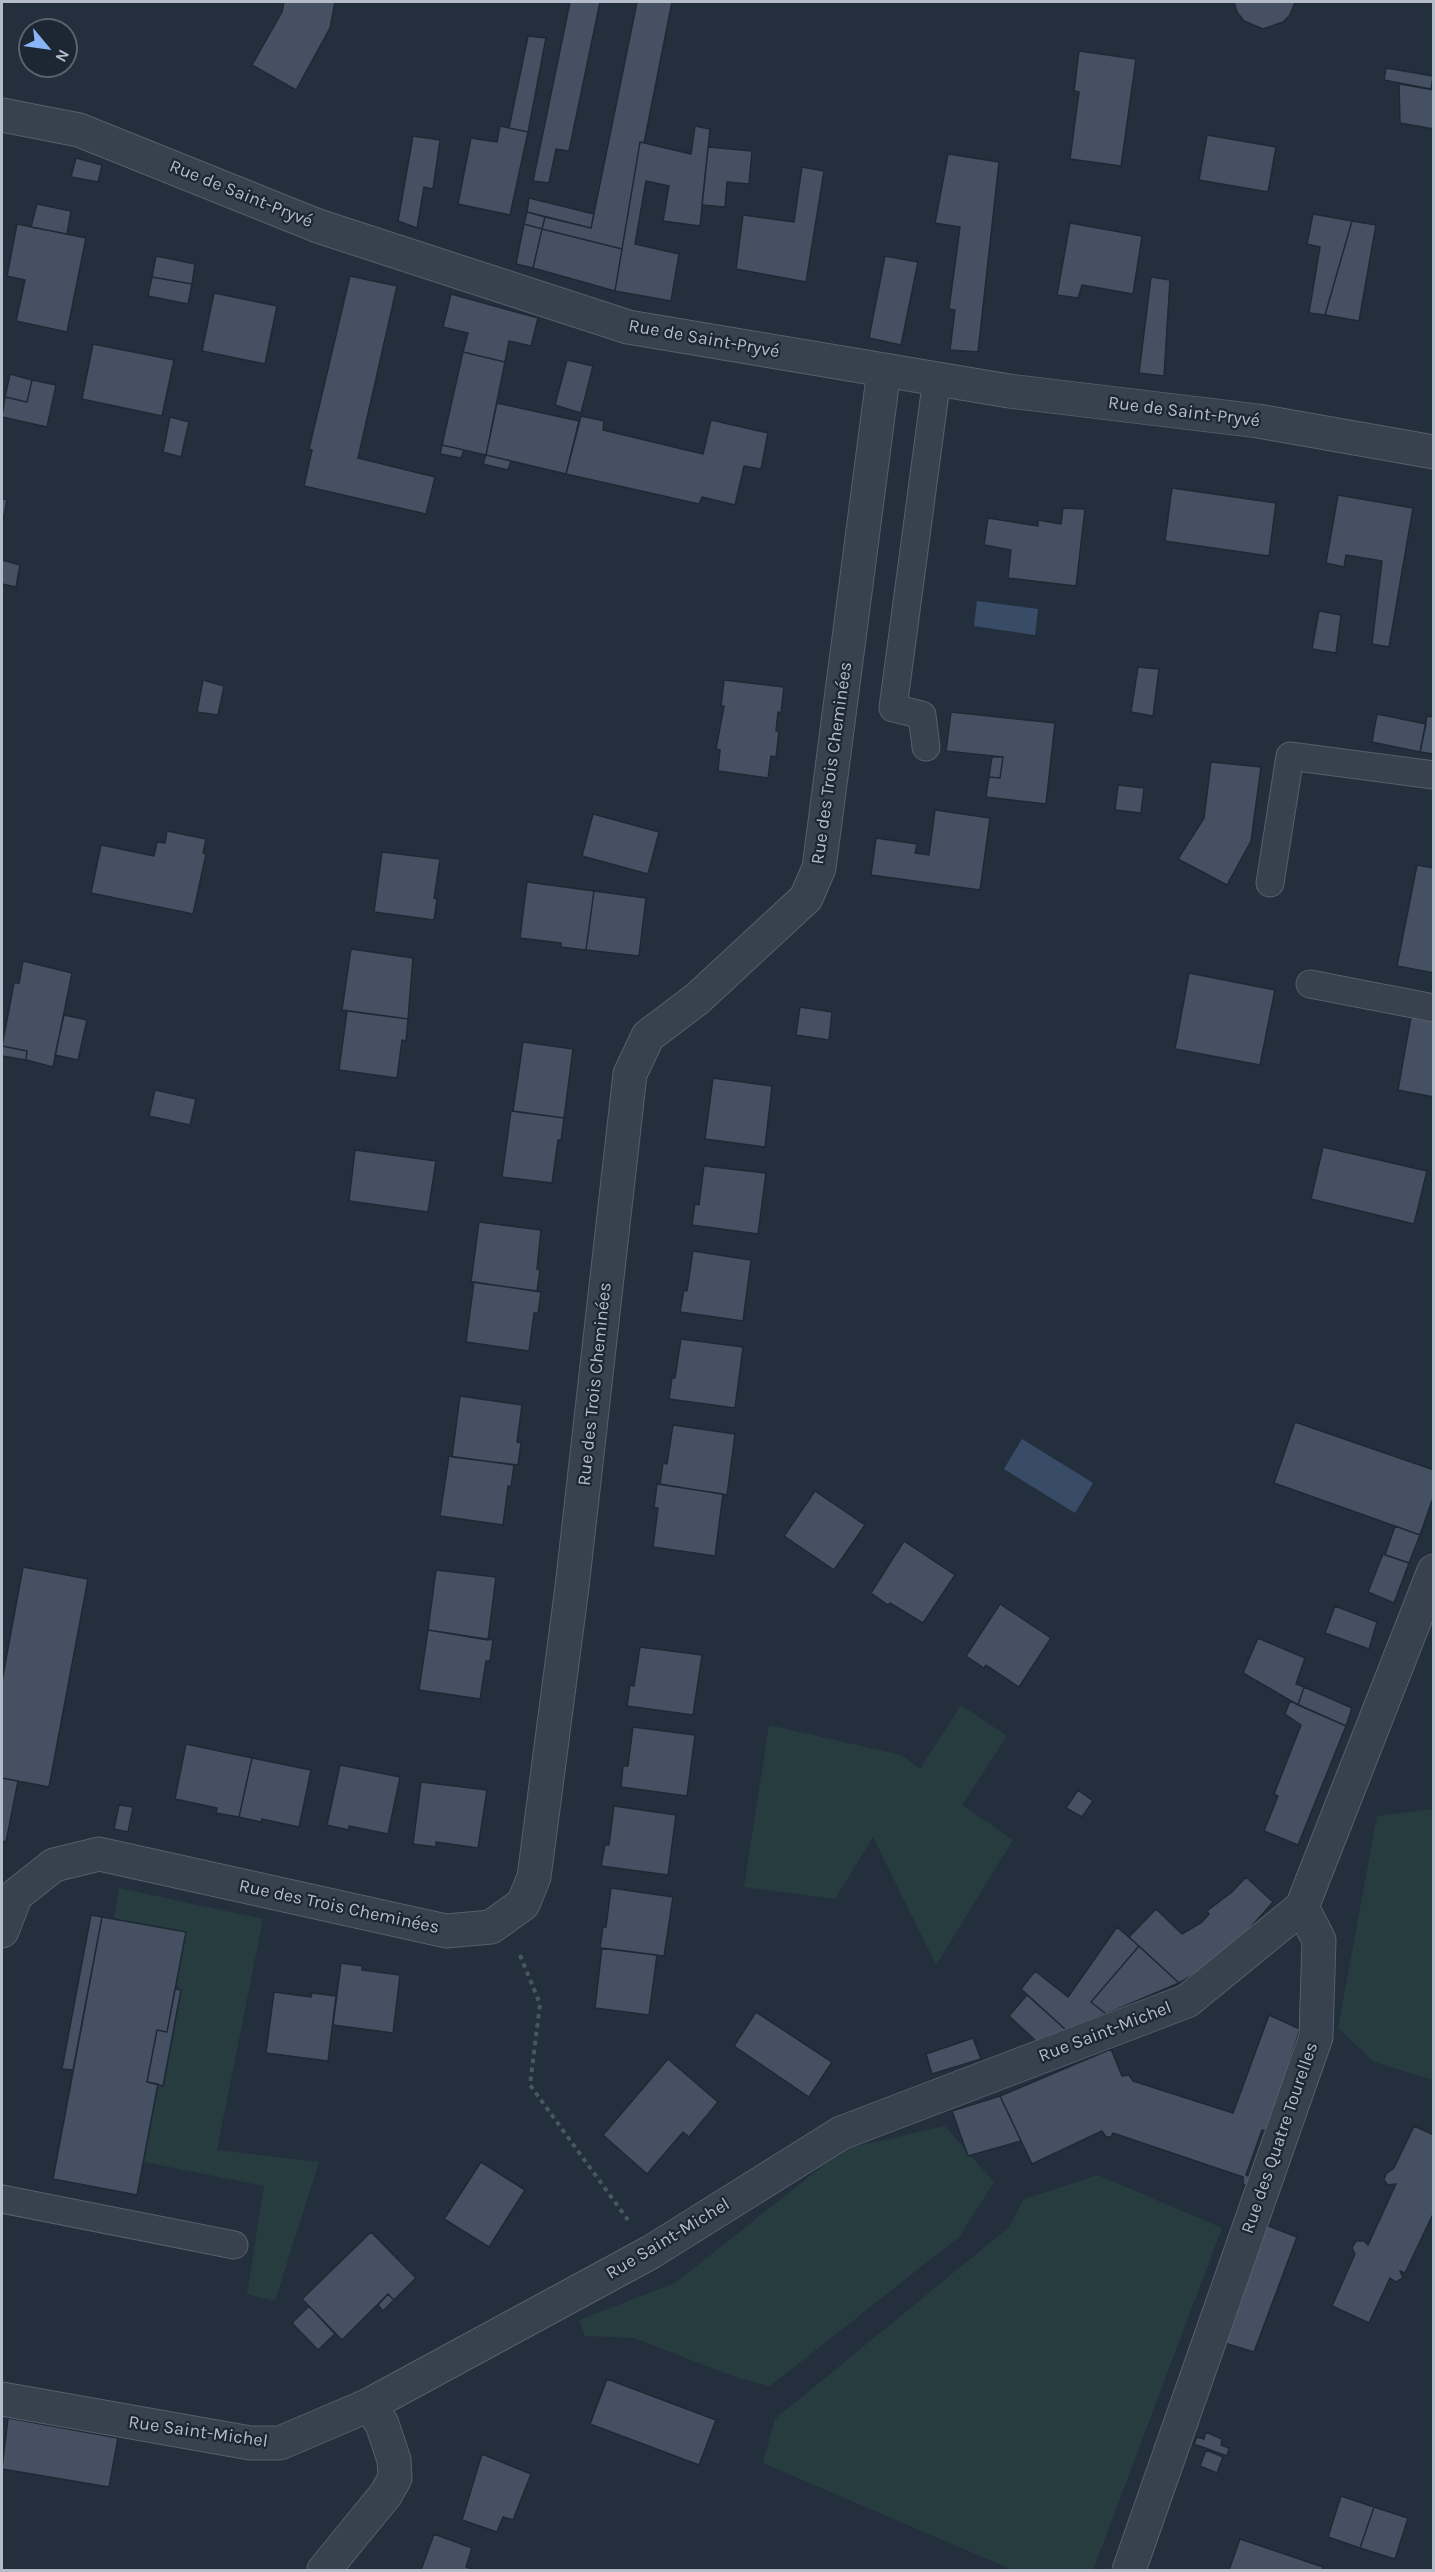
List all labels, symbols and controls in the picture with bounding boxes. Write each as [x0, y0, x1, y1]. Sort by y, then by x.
north arrow [18, 18, 78, 78]
text: N [51, 46, 74, 66]
street label: Rue de Saint-Pryvé [166, 155, 316, 233]
street label: Rue de Saint-Pryvé [627, 315, 781, 363]
street label: Rue de Saint-Pryvé [1107, 392, 1261, 432]
street label: Rue des Trois Cheminées [807, 660, 857, 866]
street label: Rue des Trois Cheminées [574, 1281, 616, 1487]
street label: Rue des Trois Cheminées [237, 1875, 441, 1939]
street label: Rue Saint-Michel [1036, 1997, 1174, 2067]
street label: Rue des Quatre Tourelles [1237, 2039, 1323, 2237]
street label: Rue Saint-Michel [602, 2194, 734, 2284]
street label: Rue Saint-Michel [127, 2412, 269, 2452]

